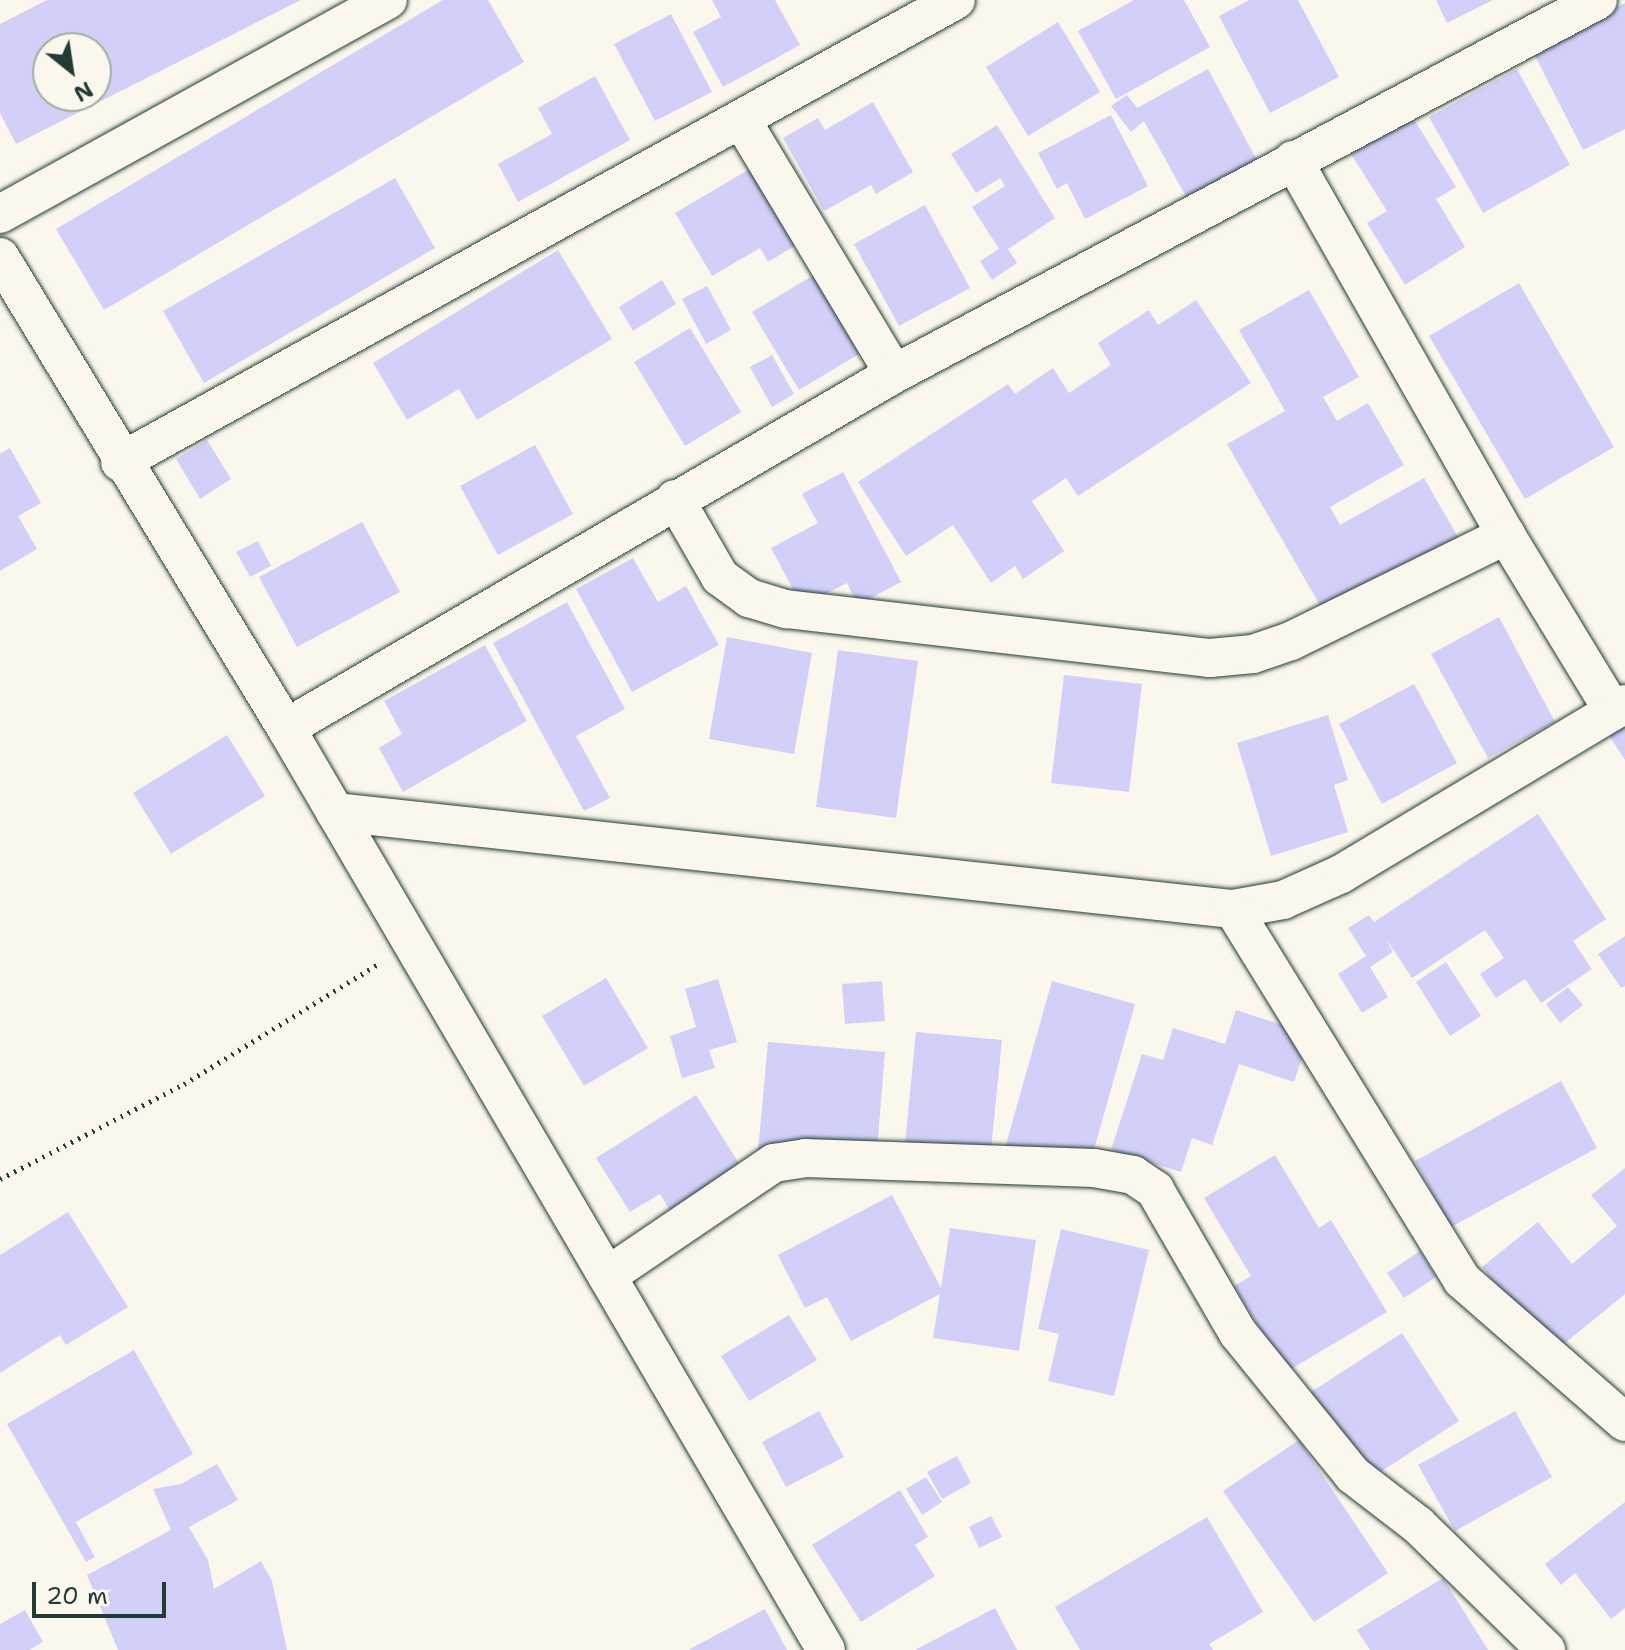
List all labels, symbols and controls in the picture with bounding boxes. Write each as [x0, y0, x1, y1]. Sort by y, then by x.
north arrow [32, 32, 112, 112]
text: N [68, 75, 98, 108]
scale bar [36, 1566, 170, 1616]
text: 20 m [46, 1580, 108, 1612]

